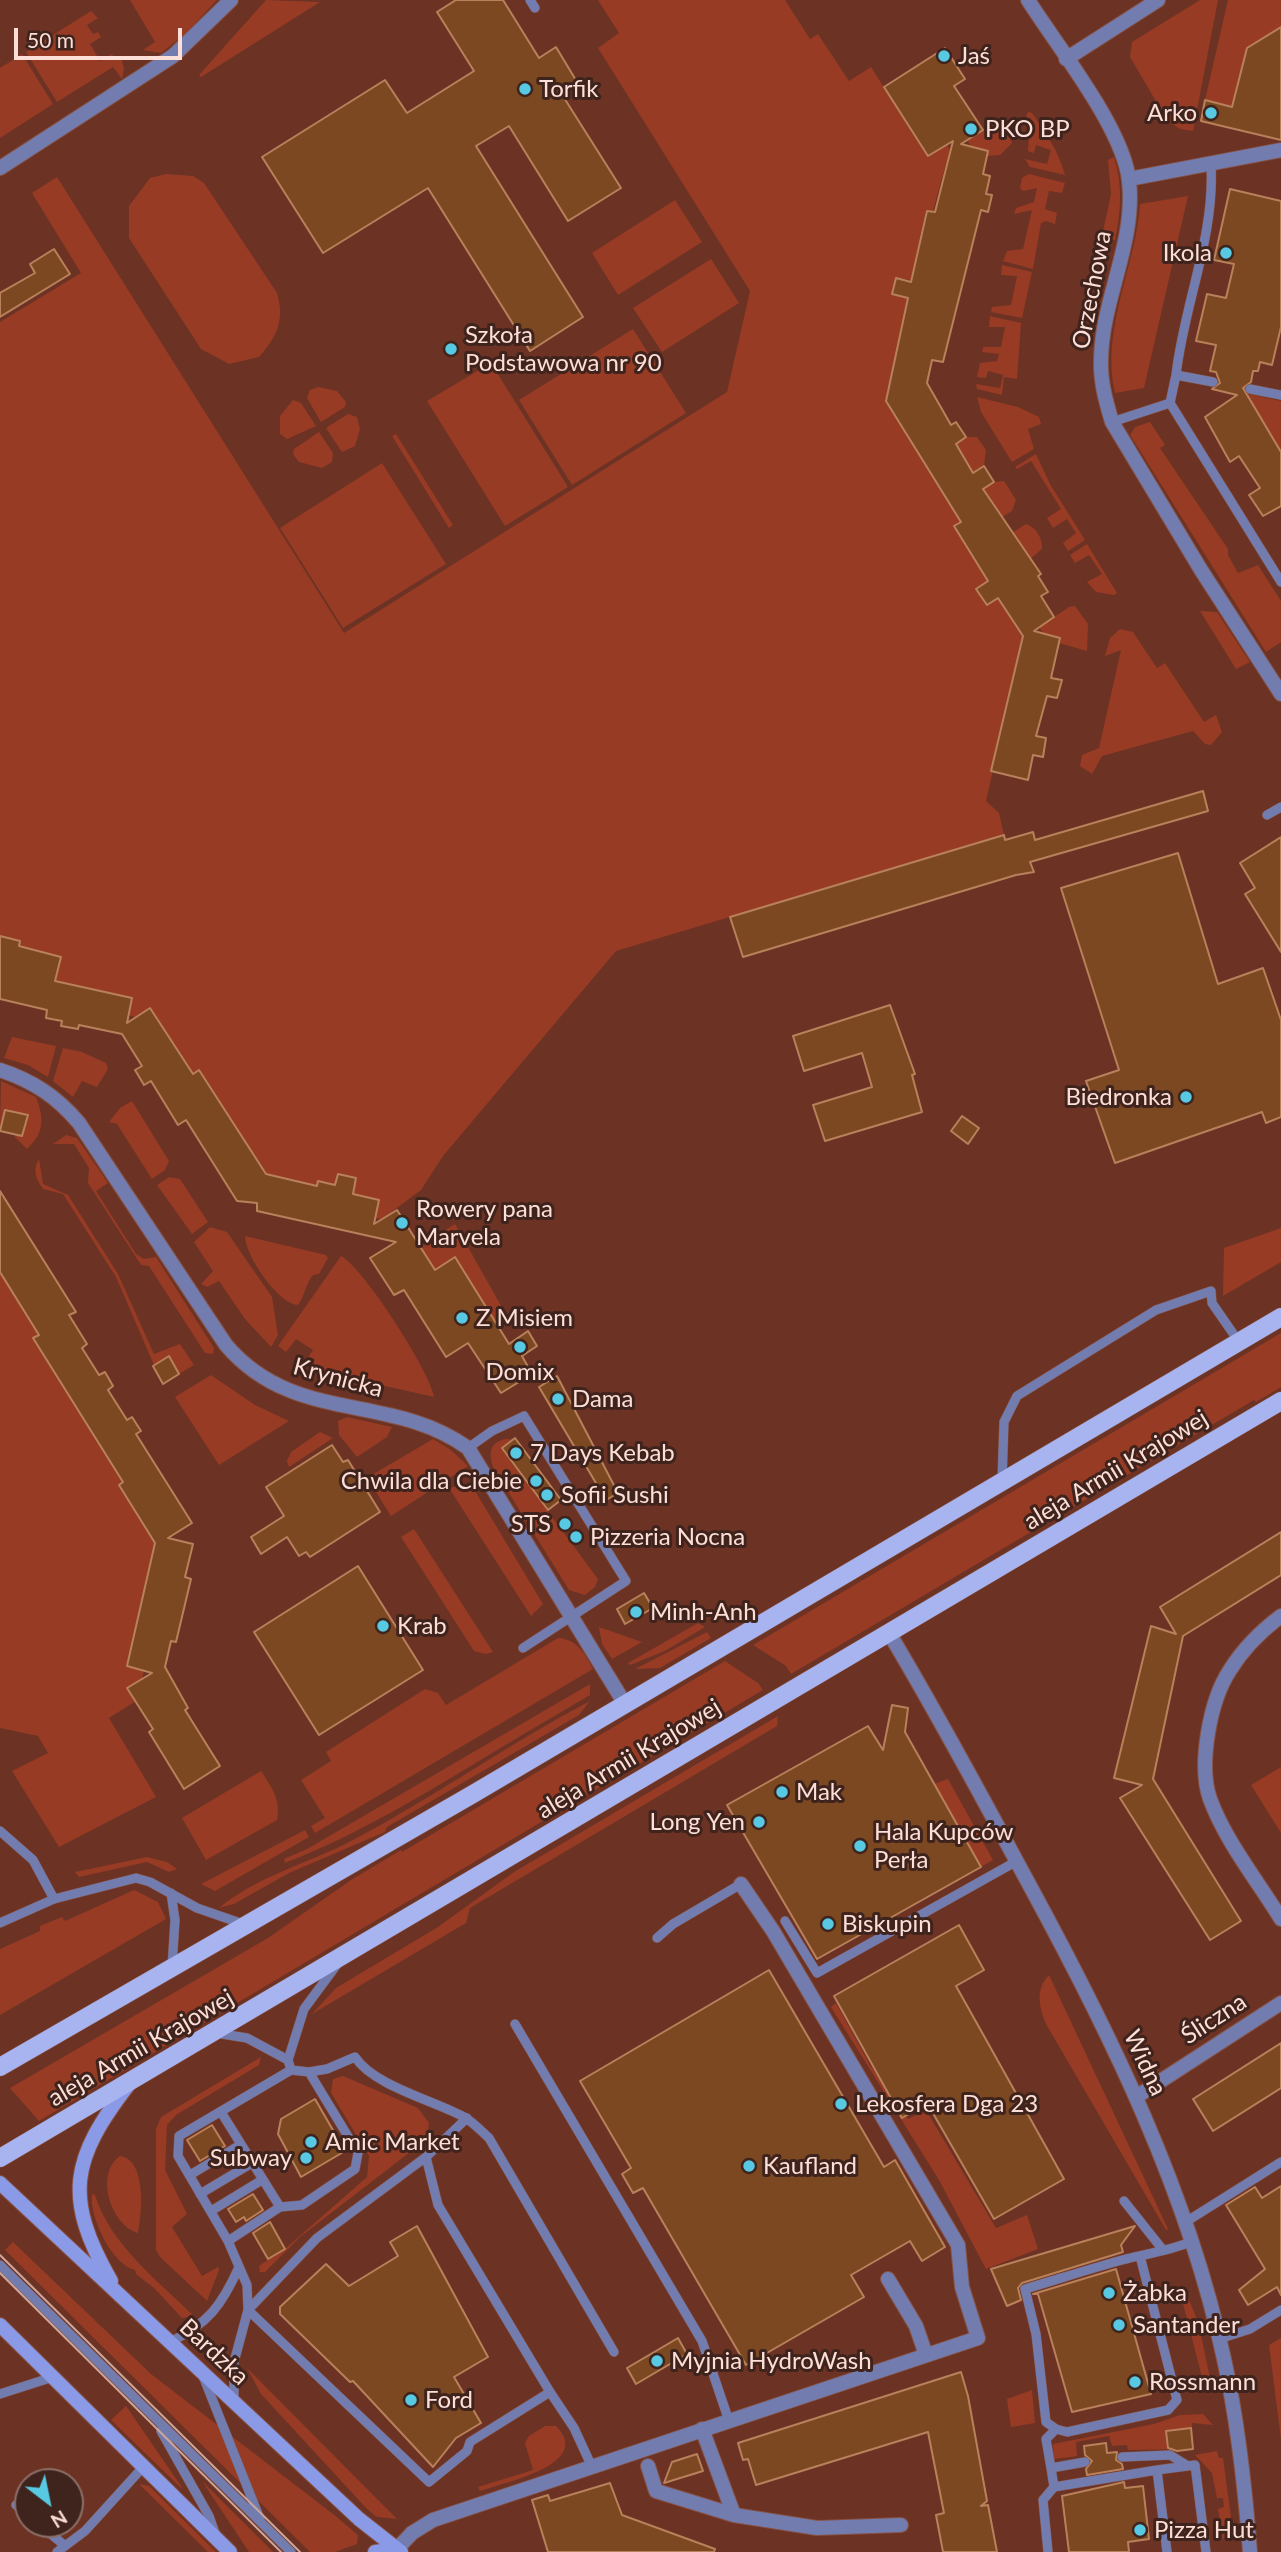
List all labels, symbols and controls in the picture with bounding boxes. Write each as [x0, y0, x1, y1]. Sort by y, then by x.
scale bar [18, 14, 186, 58]
text: 50 m [27, 27, 74, 52]
place label: Jaś [958, 42, 990, 70]
marker: Jaś [936, 48, 952, 64]
place label: Torfik [539, 75, 599, 103]
marker: Torfik [517, 81, 533, 97]
place label: Arko [1147, 99, 1197, 127]
marker: Arko [1203, 105, 1219, 121]
place label: PKO BP [985, 115, 1070, 143]
marker: PKO BP [963, 121, 979, 137]
street label: Orzechowa [1066, 228, 1118, 352]
place label: Ikola [1163, 239, 1212, 267]
marker: Ikola [1218, 245, 1234, 261]
place label: Szkoła Podstawowa nr 90 [465, 321, 662, 377]
marker: Szkoła Podstawowa nr 90 [443, 341, 459, 357]
place label: Biedronka [1066, 1083, 1172, 1111]
marker: Biedronka [1178, 1089, 1194, 1105]
place label: Rowery pana Marvela [416, 1195, 553, 1251]
marker: Rowery pana Marvela [394, 1215, 410, 1231]
place label: Z Misiem [476, 1304, 573, 1332]
marker: Z Misiem [454, 1310, 470, 1326]
marker: Domix [512, 1339, 528, 1355]
street label: Krynicka [290, 1352, 386, 1404]
place label: Domix [485, 1358, 555, 1386]
place label: Dama [572, 1385, 634, 1413]
marker: Dama [550, 1391, 566, 1407]
street label: aleja Armii Krajowej [1019, 1404, 1213, 1536]
place label: 7 Days Kebab [530, 1439, 675, 1467]
marker: 7 Days Kebab [508, 1445, 524, 1461]
place label: Chwila dla Ciebie [341, 1467, 522, 1495]
marker: Chwila dla Ciebie [528, 1473, 544, 1489]
place label: Sofii Sushi [561, 1481, 669, 1509]
marker: Sofii Sushi [539, 1487, 555, 1503]
place label: STS [511, 1510, 551, 1538]
marker: STS [557, 1516, 573, 1532]
place label: Pizzeria Nocna [590, 1523, 745, 1551]
marker: Pizzeria Nocna [568, 1529, 584, 1545]
place label: Minh-Anh [650, 1598, 757, 1626]
marker: Minh-Anh [628, 1604, 644, 1620]
place label: Krab [397, 1612, 447, 1640]
marker: Krab [375, 1618, 391, 1634]
street label: aleja Armii Krajowej [532, 1693, 726, 1825]
place label: Mak [796, 1778, 842, 1806]
marker: Mak [774, 1784, 790, 1800]
place label: Long Yen [650, 1808, 745, 1836]
marker: Long Yen [751, 1814, 767, 1830]
place label: Hala Kupców Perła [874, 1818, 1013, 1874]
marker: Hala Kupców Perła [852, 1838, 868, 1854]
place label: Biskupin [842, 1910, 932, 1938]
marker: Biskupin [820, 1916, 836, 1932]
street label: aleja Armii Krajowej [43, 1983, 239, 2113]
street label: Śliczna [1176, 1987, 1252, 2051]
street label: Widna [1117, 2026, 1173, 2100]
place label: Lekosfera Dga 23 [855, 2090, 1038, 2118]
marker: Lekosfera Dga 23 [833, 2096, 849, 2112]
place label: Amic Market [325, 2128, 460, 2156]
marker: Amic Market [303, 2134, 319, 2150]
place label: Subway [210, 2144, 292, 2172]
marker: Subway [298, 2150, 314, 2166]
place label: Kaufland [763, 2152, 857, 2180]
marker: Kaufland [741, 2158, 757, 2174]
place label: Żabka [1123, 2279, 1187, 2307]
marker: Żabka [1101, 2285, 1117, 2301]
place label: Santander [1133, 2311, 1240, 2339]
street label: Bardzka [173, 2313, 255, 2391]
marker: Santander [1111, 2317, 1127, 2333]
place label: Myjnia HydroWash [671, 2347, 872, 2375]
marker: Myjnia HydroWash [649, 2353, 665, 2369]
place label: Rossmann [1149, 2368, 1256, 2396]
marker: Rossmann [1127, 2374, 1143, 2390]
place label: Ford [425, 2386, 473, 2414]
marker: Ford [403, 2392, 419, 2408]
north arrow [14, 2468, 84, 2538]
text: N [47, 2506, 72, 2533]
place label: Pizza Hut [1154, 2516, 1254, 2544]
marker: Pizza Hut [1132, 2522, 1148, 2538]

